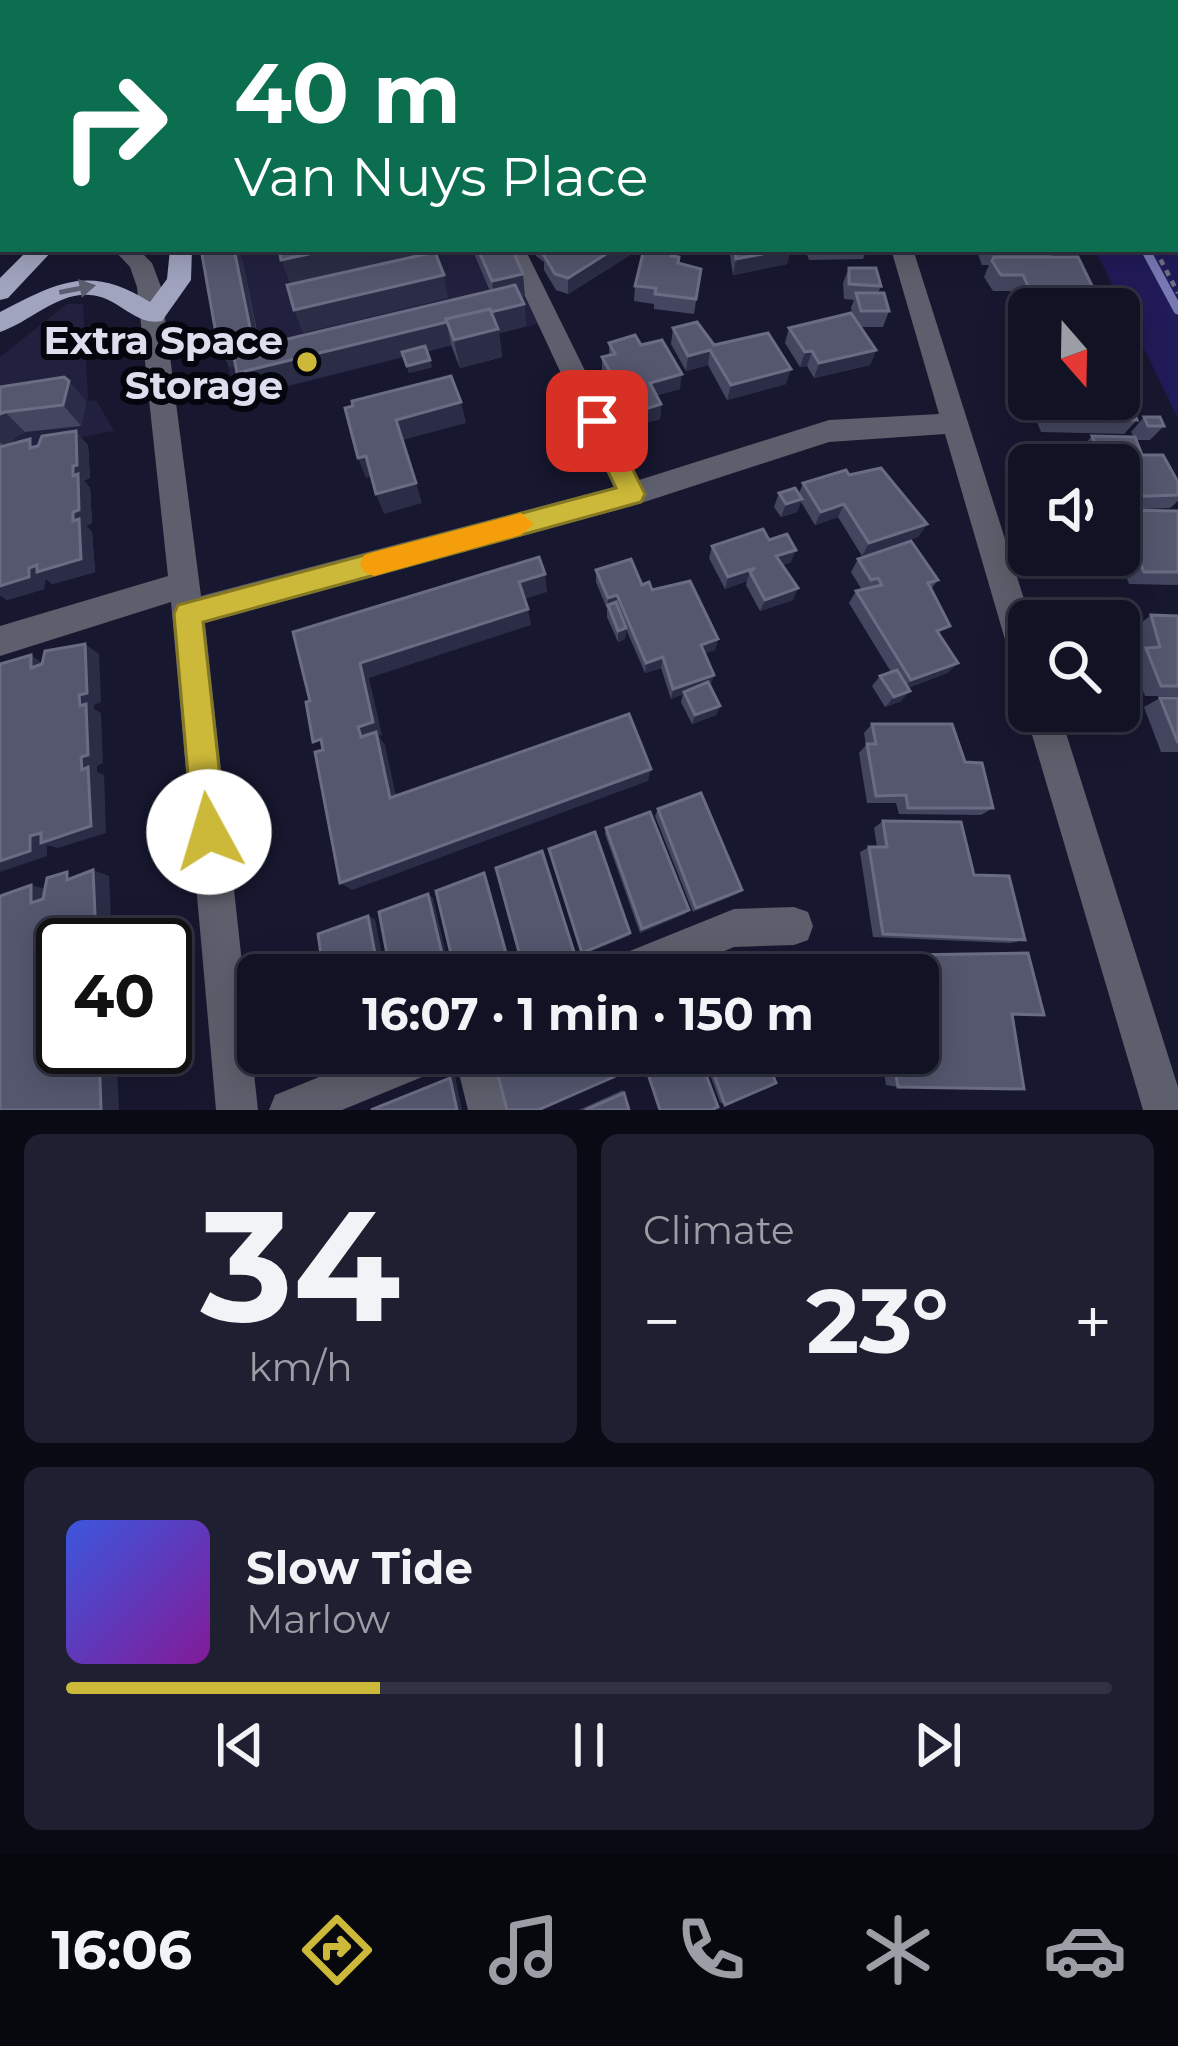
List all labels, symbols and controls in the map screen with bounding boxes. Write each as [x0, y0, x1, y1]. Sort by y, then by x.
text: 40 m [234, 42, 461, 144]
icon: right [36, 48, 192, 204]
text: Van Nuys Place [234, 144, 648, 210]
one-way arrow [58, 279, 96, 298]
north arrow [1008, 288, 1140, 420]
map controls [1008, 288, 1140, 732]
place label: Extra Space Storage [43, 316, 283, 409]
marker: Extra Space Storage [294, 349, 320, 375]
pin [546, 370, 648, 472]
icon: arrive [564, 388, 630, 454]
button: sound [1008, 444, 1140, 576]
button: search [1008, 600, 1140, 732]
position arrow [146, 769, 272, 895]
speed limit sign: 40 [36, 918, 192, 1074]
text: 16:07 · 1 min · 150 m [362, 986, 814, 1041]
text: 34 [201, 1170, 400, 1360]
text: Climate [643, 1206, 795, 1254]
text: 23° [806, 1266, 949, 1376]
text: − [643, 1281, 681, 1362]
text: + [1074, 1281, 1112, 1362]
text: km/h [248, 1343, 353, 1391]
text: Slow Tide [246, 1540, 473, 1595]
text: Marlow [246, 1595, 390, 1643]
icon: previous [207, 1712, 273, 1778]
icon: pause [556, 1712, 622, 1778]
icon: next [905, 1712, 971, 1778]
icon: directions [295, 1908, 379, 1992]
icon: music [482, 1908, 566, 1992]
icon: phone [669, 1908, 753, 1992]
icon: climate [856, 1908, 940, 1992]
icon: car [1043, 1908, 1127, 1992]
text: 16:06 [51, 1917, 192, 1983]

